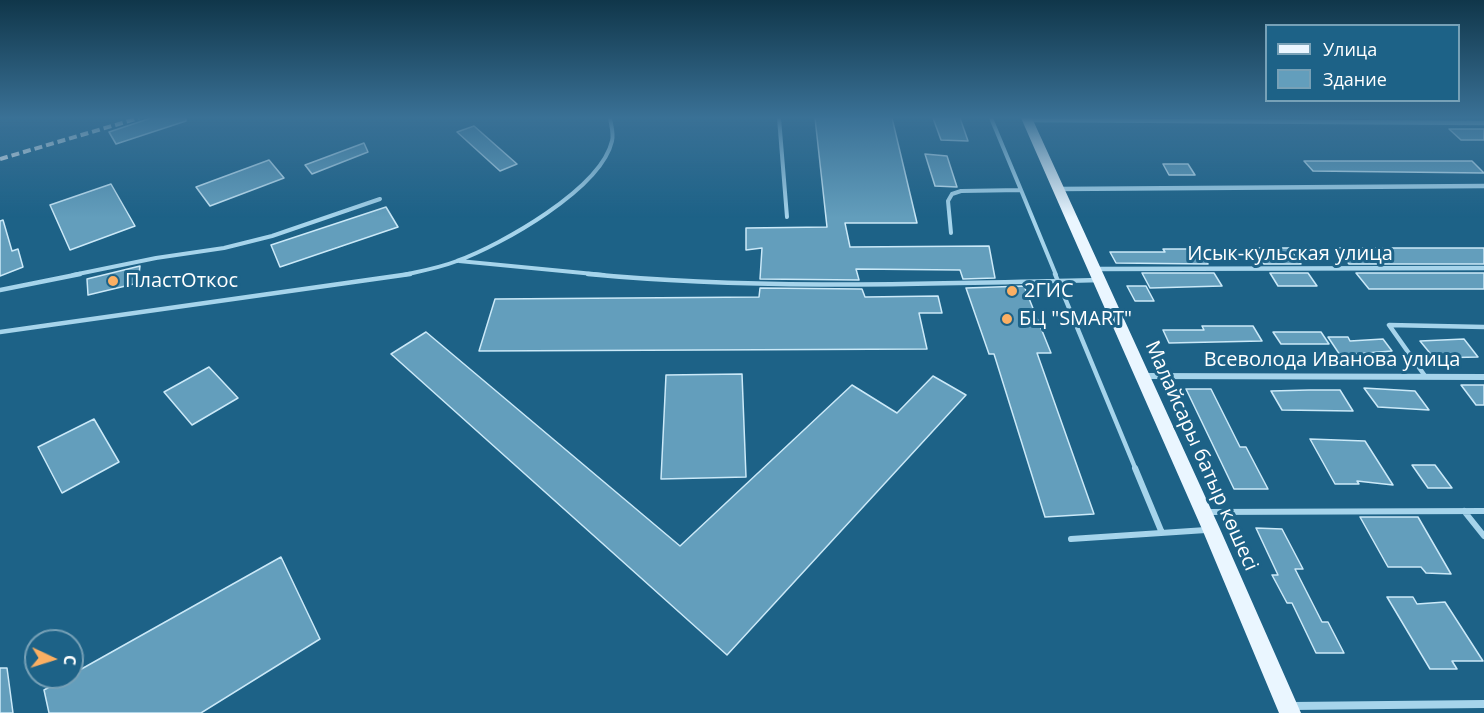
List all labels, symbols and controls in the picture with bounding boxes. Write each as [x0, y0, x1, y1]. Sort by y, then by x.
legend [1265, 24, 1460, 102]
text: Улица [1323, 37, 1377, 61]
text: Здание [1323, 67, 1387, 91]
street label: Исык-кульская улица [1187, 242, 1393, 266]
place label: ПластОткос [125, 269, 238, 293]
marker: ПластОткос [106, 274, 120, 288]
place label: 2ГИС [1024, 279, 1074, 303]
marker: 2ГИС [1005, 284, 1019, 298]
place label: БЦ "SMART" [1019, 307, 1132, 331]
marker: БЦ "SMART" [1000, 312, 1014, 326]
street label: Малайсары батыр көшесі [1139, 337, 1263, 575]
street label: Всеволода Иванова улица [1204, 348, 1460, 372]
north arrow [24, 629, 84, 689]
text: С [59, 654, 81, 666]

